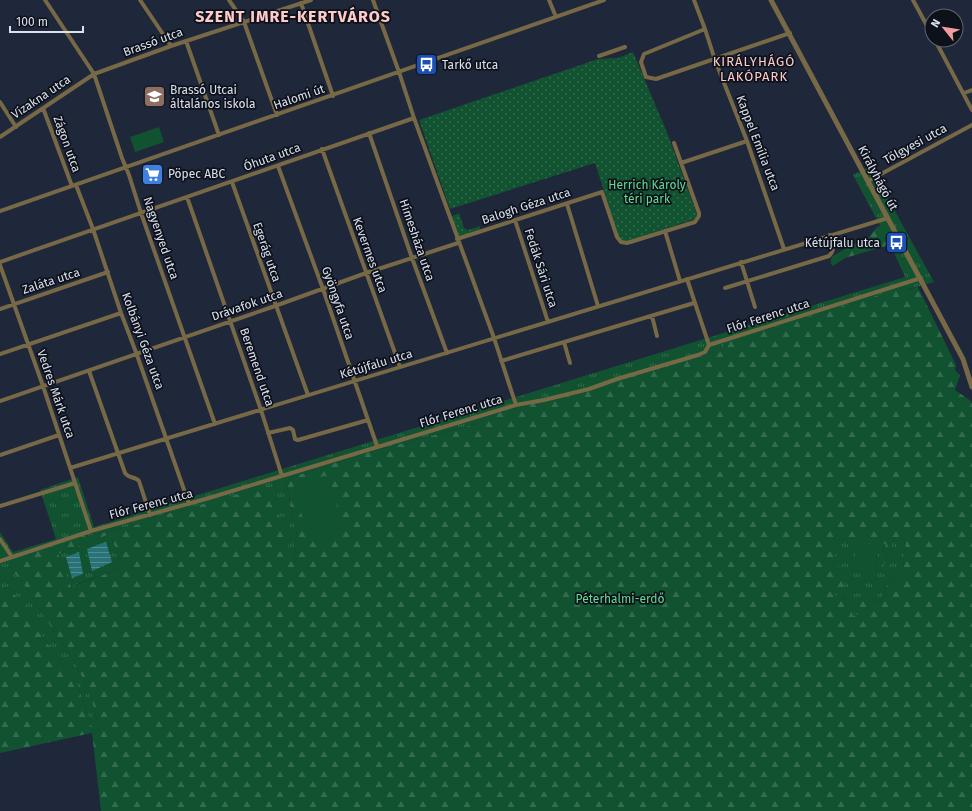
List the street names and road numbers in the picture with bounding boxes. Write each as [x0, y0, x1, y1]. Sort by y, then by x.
street label: Brassó utca [121, 25, 185, 59]
street label: Vízakna utca [9, 72, 73, 122]
street label: Halomi út [272, 82, 327, 112]
street label: Kappel Emília utca [733, 93, 783, 193]
street label: Zágon utca [50, 114, 84, 174]
street label: Tölgyesi utca [881, 121, 949, 167]
street label: Óhuta utca [241, 139, 302, 174]
street label: Királyhágó út [855, 143, 901, 213]
street label: Balogh Géza utca [480, 185, 572, 227]
street label: Nagyenyed utca [140, 195, 182, 281]
street label: Hímesháza utca [396, 197, 438, 283]
street label: Kevermes utca [350, 215, 390, 295]
street label: Egerág utca [250, 220, 284, 284]
street label: Fedák Sári utca [522, 227, 560, 309]
street label: Zaláta utca [20, 265, 82, 297]
street label: Gyöngyfa utca [319, 265, 357, 341]
street label: Drávafok utca [210, 286, 284, 324]
street label: Kolbányi Géza utca [119, 290, 167, 392]
street label: Flór Ferenc utca [725, 296, 811, 336]
street label: Beremend utca [237, 326, 277, 408]
street label: Kétújfalu utca [338, 346, 414, 382]
street label: Vedres Márk utca [34, 348, 78, 440]
street label: Flór Ferenc utca [418, 392, 504, 430]
street label: Flór Ferenc utca [108, 486, 194, 522]

